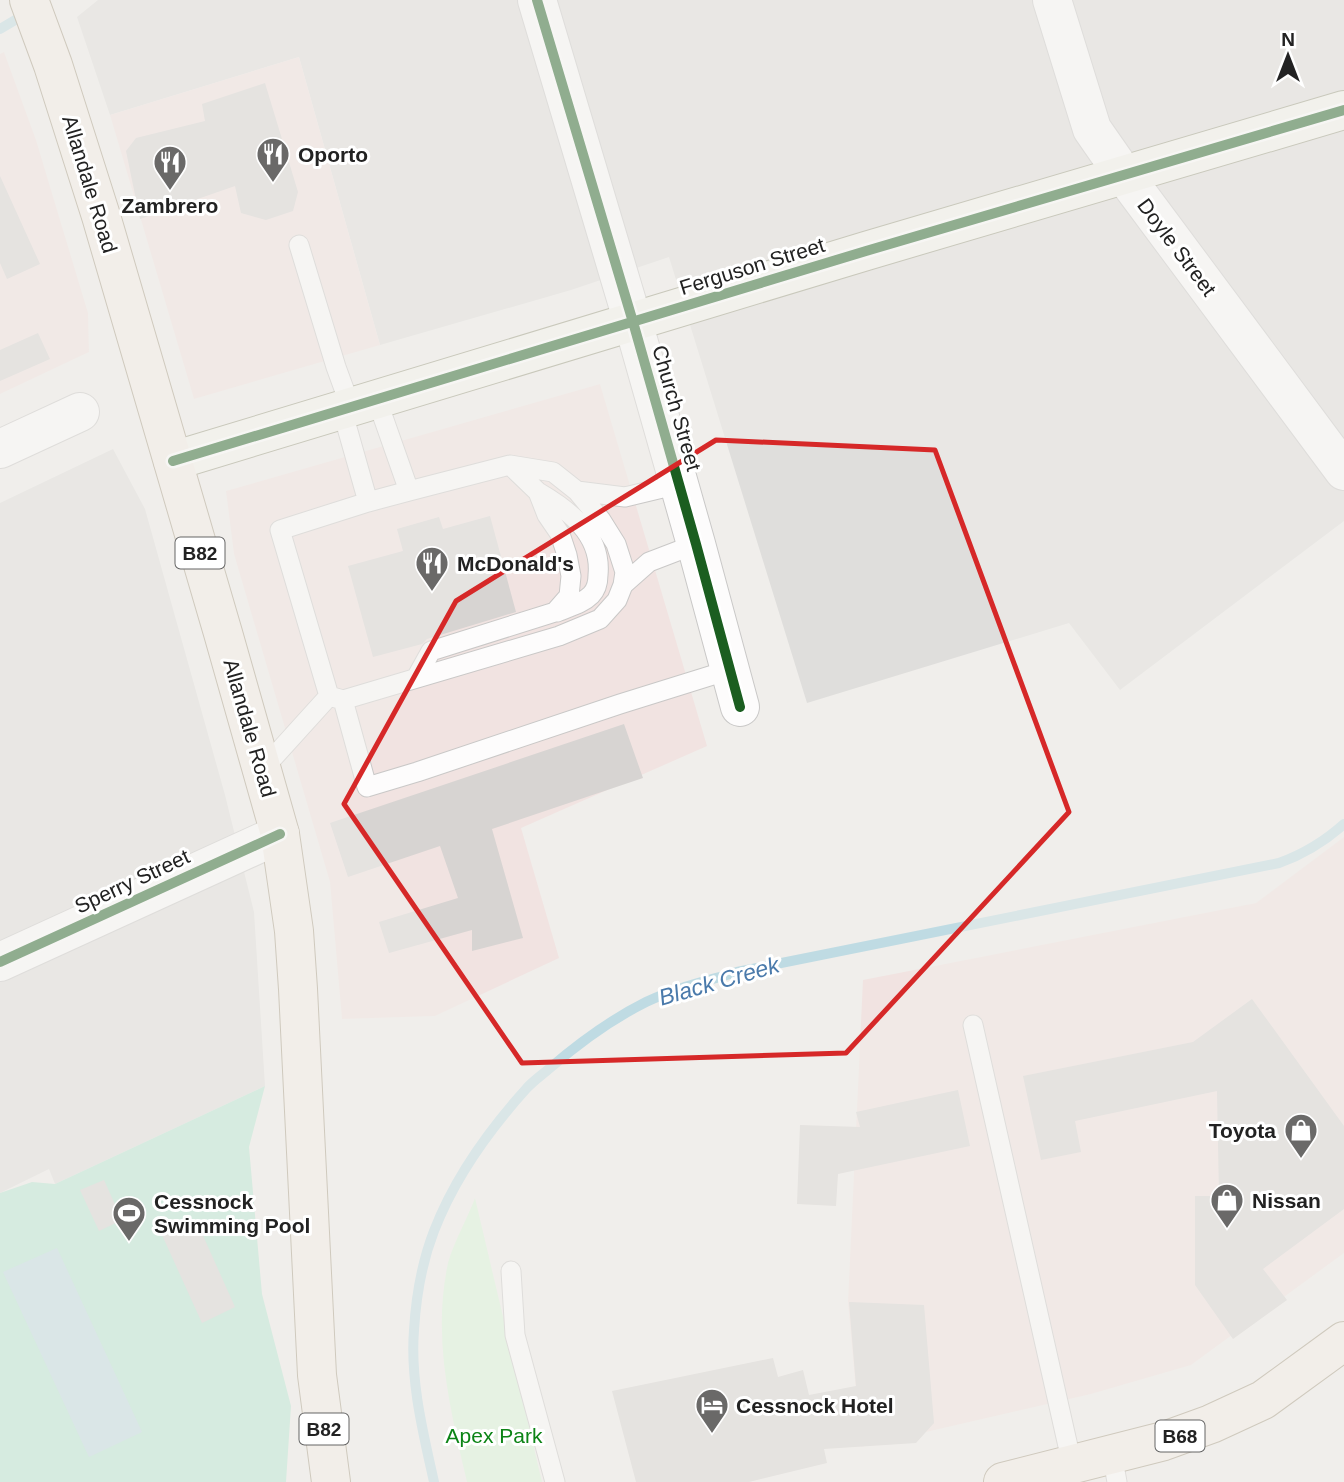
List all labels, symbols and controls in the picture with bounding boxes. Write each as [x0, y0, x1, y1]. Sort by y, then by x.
north arrow [1253, 21, 1323, 91]
text: N [1281, 29, 1295, 50]
street label: Allandale Road [58, 113, 122, 255]
restaurant icon: Oporto [254, 135, 292, 184]
restaurant icon: Zambrero [151, 143, 189, 192]
place label: Oporto [298, 143, 368, 166]
place label: Zambrero [122, 194, 218, 217]
street label: Doyle Street [1133, 194, 1221, 300]
street label: Ferguson Street [677, 233, 828, 299]
street label: Church Street [648, 343, 706, 474]
road number: B82 [176, 538, 224, 568]
restaurant icon: McDonald's [413, 544, 451, 593]
place label: McDonald's [457, 552, 574, 575]
street label: Allandale Road [219, 656, 281, 800]
street label: Sperry Street [71, 844, 193, 918]
water label: Black Creek [656, 951, 784, 1011]
shop icon: Toyota [1282, 1111, 1320, 1160]
place label: Toyota [1209, 1119, 1276, 1142]
shop icon: Nissan [1208, 1181, 1246, 1230]
place label: Nissan [1252, 1189, 1321, 1212]
place label: Cessnock Swimming Pool [154, 1190, 310, 1237]
sports icon: Cessnock Swimming Pool [110, 1194, 148, 1243]
hotel icon: Cessnock Hotel [693, 1386, 731, 1435]
place label: Cessnock Hotel [736, 1394, 894, 1417]
road number: B82 [300, 1414, 348, 1444]
road number: B68 [1156, 1420, 1204, 1452]
park label: Apex Park [446, 1424, 543, 1447]

